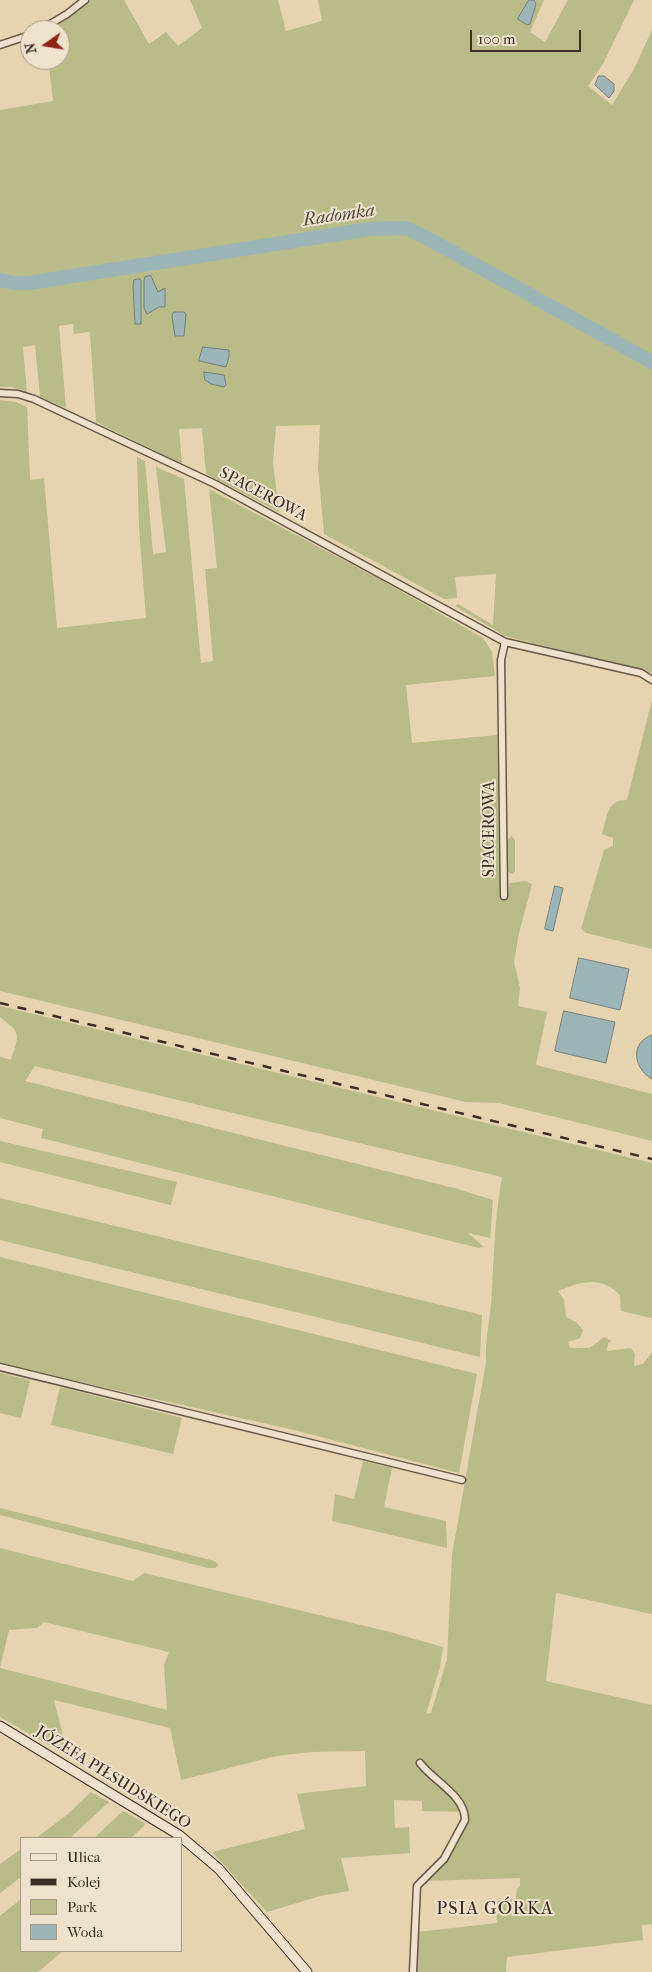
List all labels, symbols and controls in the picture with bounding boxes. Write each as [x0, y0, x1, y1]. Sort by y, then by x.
north arrow [20, 20, 70, 70]
scale bar [472, 20, 583, 52]
text: 100 m [478, 30, 516, 48]
text: N [21, 41, 40, 55]
water label: Radomka [302, 200, 376, 232]
street label: SPACEROWA [216, 464, 310, 526]
street label: SPACEROWA [480, 781, 500, 877]
street label: JÓZEFA PIŁSUDSKIEGO [32, 1722, 194, 1834]
legend [20, 1837, 182, 1952]
text: Ulica [67, 1848, 101, 1866]
text: Kolej [67, 1873, 100, 1891]
text: Park [67, 1898, 97, 1916]
district label: PSIA GÓRKA [435, 1899, 555, 1921]
text: Woda [67, 1923, 103, 1941]

